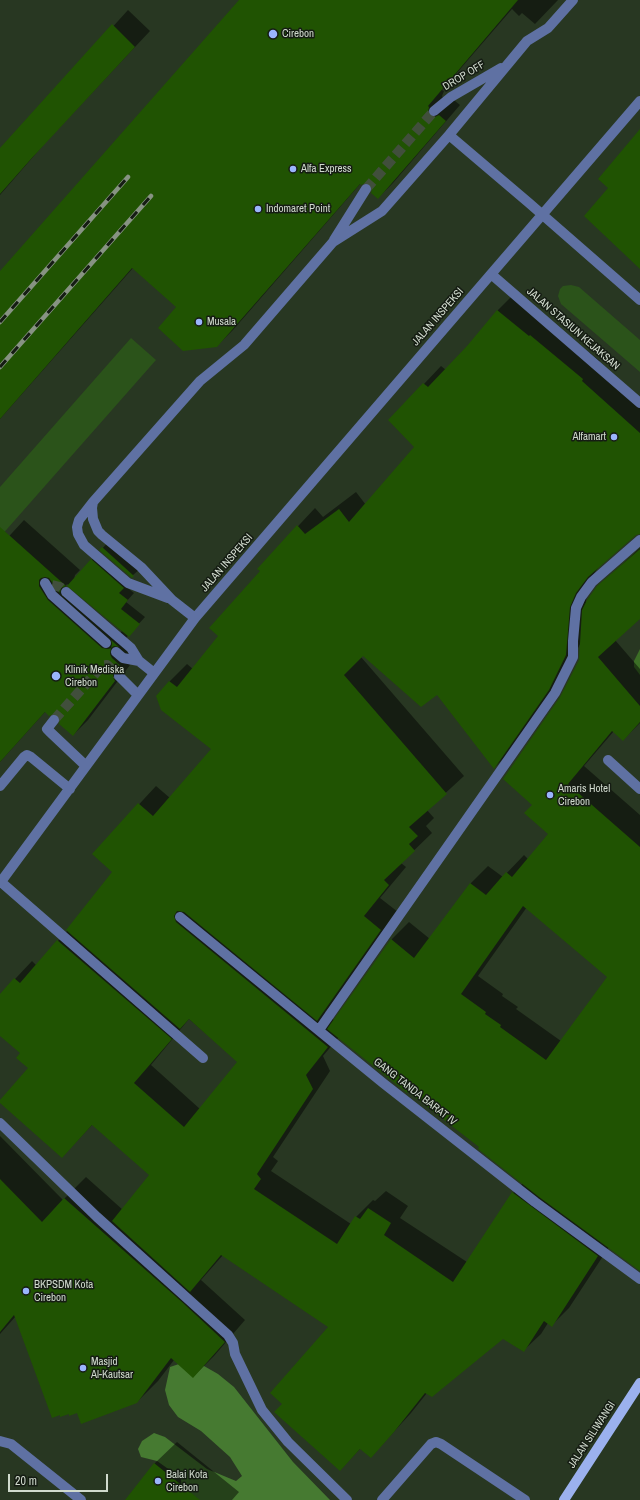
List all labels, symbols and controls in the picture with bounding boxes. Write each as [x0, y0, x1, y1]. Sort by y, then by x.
place label: Cirebon [282, 27, 314, 41]
marker: Cirebon [267, 28, 279, 40]
street label: DROP OFF [441, 58, 487, 94]
place label: Alfa Express [301, 162, 352, 176]
marker: Alfa Express [288, 164, 298, 174]
place label: Indomaret Point [266, 202, 330, 216]
marker: Indomaret Point [253, 204, 263, 214]
street label: JALAN INSPEKSI [409, 285, 467, 349]
street label: JALAN STASIUN KEJAKSAN [524, 285, 622, 373]
place label: Musala [207, 315, 236, 329]
marker: Musala [194, 317, 204, 327]
place label: Alfamart [572, 430, 606, 444]
marker: Alfamart [609, 432, 619, 442]
street label: JALAN INSPEKSI [198, 531, 256, 595]
place label: Klinik Mediska Cirebon [65, 663, 124, 689]
marker: Klinik Mediska Cirebon [50, 670, 62, 682]
place label: Amaris Hotel Cirebon [558, 782, 610, 808]
marker: Amaris Hotel Cirebon [545, 790, 555, 800]
street label: GANG TANDA BARAT IV [371, 1055, 459, 1129]
place label: BKPSDM Kota Cirebon [34, 1278, 93, 1304]
marker: BKPSDM Kota Cirebon [21, 1286, 31, 1296]
place label: Masjid Al-Kautsar [91, 1355, 133, 1381]
marker: Masjid Al-Kautsar [78, 1363, 88, 1373]
street label: JALAN SILIWANGI [566, 1399, 618, 1471]
scale bar [10, 1466, 110, 1492]
place label: Balai Kota Cirebon [166, 1468, 208, 1494]
text: 20 m [15, 1473, 37, 1489]
marker: Balai Kota Cirebon [153, 1476, 163, 1486]

